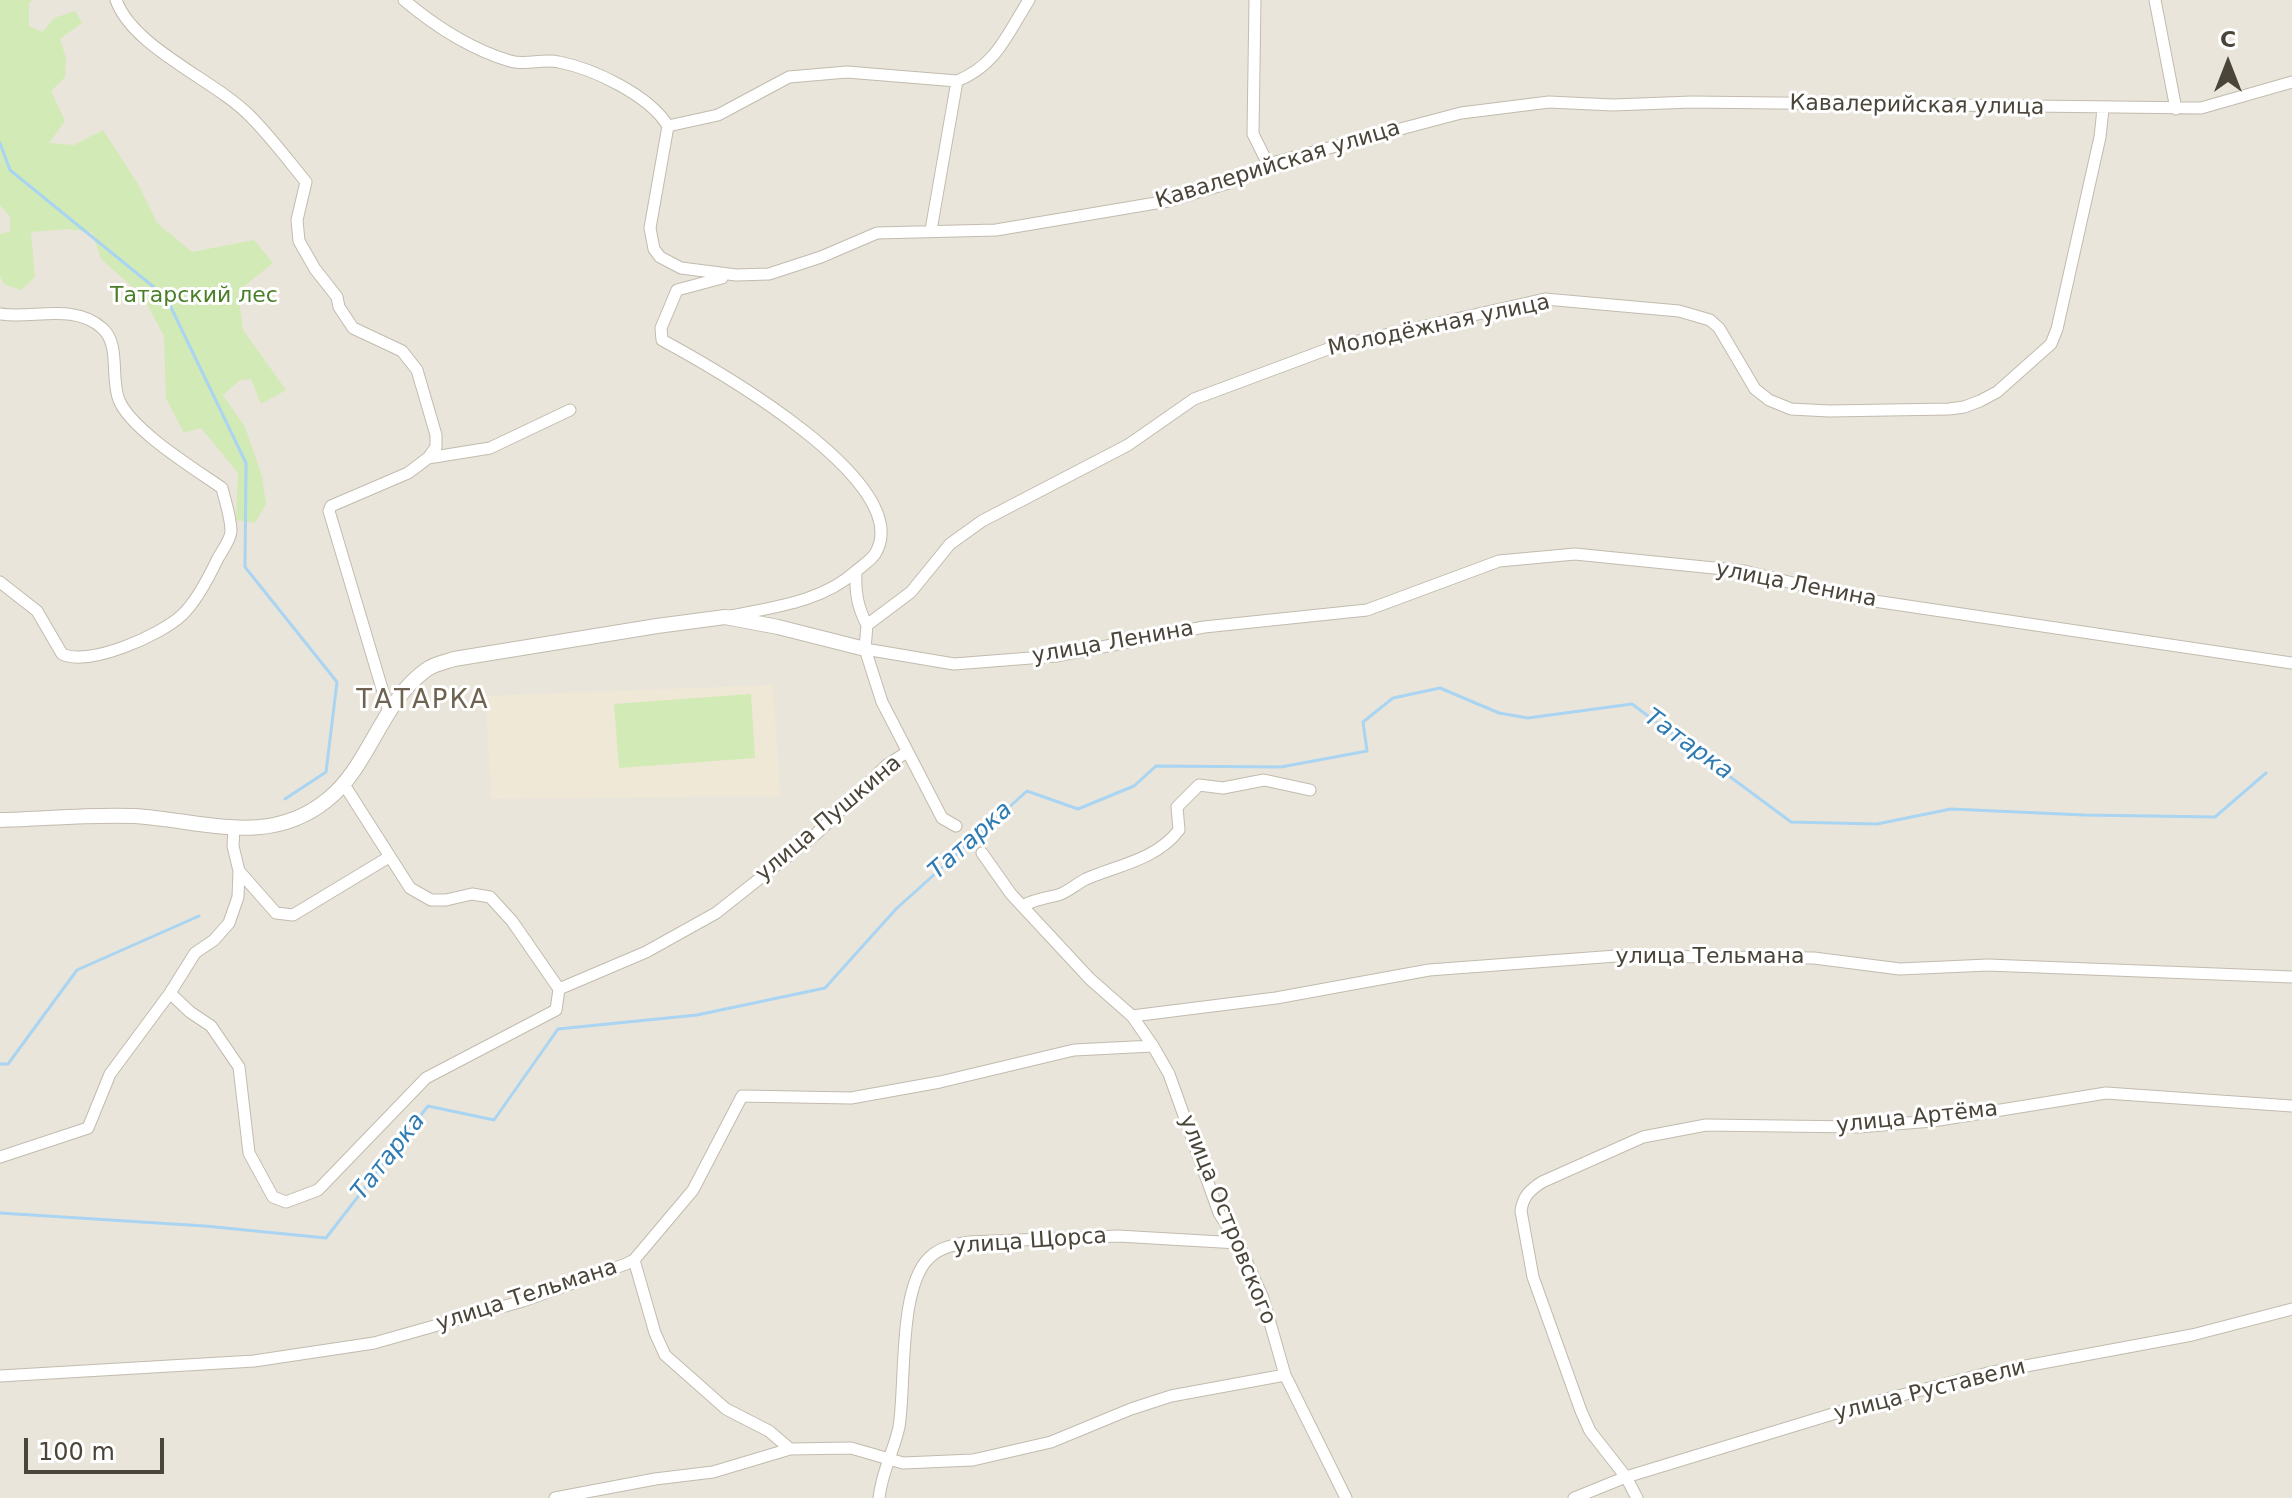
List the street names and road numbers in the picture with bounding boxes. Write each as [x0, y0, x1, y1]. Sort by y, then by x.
street label: Кавалерийская улица [1789, 91, 2045, 121]
street label: Кавалерийская улица [1152, 115, 1404, 215]
street label: Молодёжная улица [1326, 290, 1552, 362]
street label: улица Ленина [1713, 556, 1879, 614]
street label: улица Ленина [1030, 616, 1196, 670]
street label: улица Пушкина [751, 750, 907, 888]
street label: улица Тельмана [1616, 944, 1804, 970]
street label: улица Артёма [1835, 1096, 1999, 1140]
street label: улица Островского [1173, 1112, 1281, 1328]
street label: улица Щорса [952, 1223, 1108, 1261]
street label: улица Тельмана [433, 1254, 621, 1338]
street label: улица Руставели [1832, 1354, 2028, 1428]

